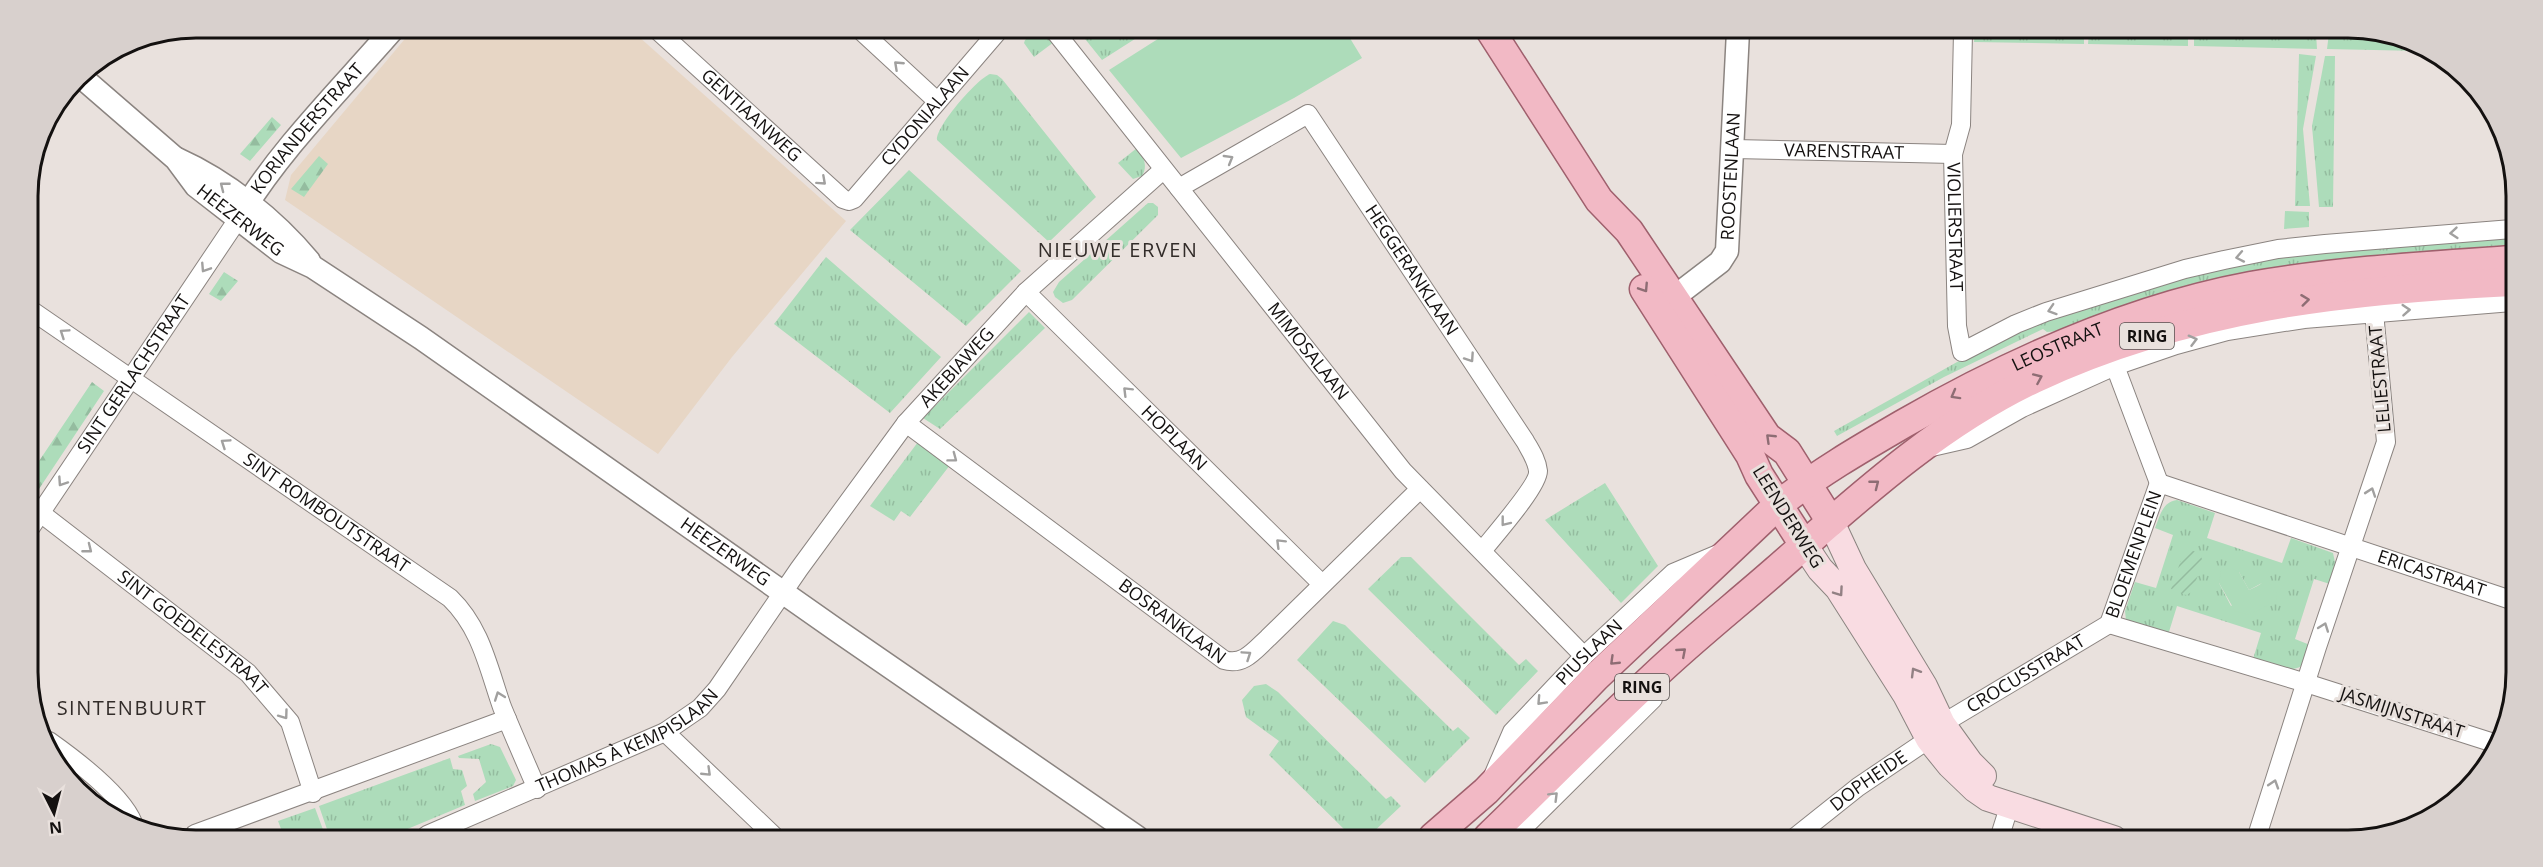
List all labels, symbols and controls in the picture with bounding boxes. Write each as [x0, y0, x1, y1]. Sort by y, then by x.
street label: KORIANDERSTRAAT [245, 57, 368, 198]
street label: CYDONIALAAN [875, 61, 974, 170]
one-way arrow [894, 61, 905, 72]
street label: GENTIAANWEG [697, 63, 807, 167]
street label: ROOSTENLAAN [1715, 112, 1745, 241]
street label: VARENSTRAAT [1784, 137, 1905, 164]
one-way arrow [1223, 155, 1234, 166]
street label: VIOLIERSTRAAT [1942, 162, 1969, 292]
one-way arrow [815, 174, 826, 185]
street label: HEEZERWEG [192, 178, 290, 261]
one-way arrow [220, 182, 231, 193]
street label: HEGGERANKLAAN [1360, 199, 1465, 340]
one-way arrow [2450, 227, 2459, 240]
district label: NIEUWE ERVEN [1038, 236, 1198, 263]
one-way arrow [2235, 250, 2245, 263]
one-way arrow [202, 261, 213, 272]
one-way arrow [1636, 282, 1647, 293]
street label: SINT GERLACHSTRAAT [71, 289, 195, 457]
one-way arrow [2300, 294, 2309, 306]
street label: MIMOSALAAN [1263, 297, 1355, 404]
one-way arrow [2047, 303, 2058, 316]
one-way arrow [2402, 303, 2411, 316]
street label: LEOSTRAAT [2008, 316, 2106, 376]
street label: AKEBIAWEG [913, 322, 999, 412]
road number: RING [2120, 323, 2174, 349]
street label: LELIESTRAAT [2362, 324, 2396, 434]
one-way arrow [60, 329, 71, 340]
one-way arrow [2188, 335, 2198, 348]
one-way arrow [1463, 351, 1474, 362]
one-way arrow [2032, 373, 2043, 385]
one-way arrow [1123, 388, 1134, 399]
one-way arrow [1951, 388, 1962, 399]
street label: HOPLAAN [1136, 399, 1213, 475]
one-way arrow [1766, 434, 1776, 445]
one-way arrow [221, 439, 232, 450]
street label: SINT ROMBOUTSTRAAT [239, 447, 415, 578]
one-way arrow [947, 451, 958, 462]
street label: LEENDERWEG [1748, 461, 1830, 572]
one-way arrow [58, 476, 69, 487]
one-way arrow [1869, 481, 1880, 492]
street label: BLOEMENPLEIN [2099, 487, 2166, 621]
one-way arrow [2363, 487, 2376, 498]
street label: HEEZERWEG [676, 511, 775, 591]
one-way arrow [1501, 516, 1512, 527]
one-way arrow [1277, 539, 1287, 550]
one-way arrow [81, 541, 92, 552]
street label: ERICASTRAAT [2375, 544, 2489, 602]
street label: SINT GOEDELESTRAAT [113, 564, 274, 699]
street label: BOSRANKLAAN [1114, 573, 1231, 669]
one-way arrow [1832, 585, 1843, 596]
street label: PIUSLAAN [1550, 613, 1627, 690]
one-way arrow [2317, 622, 2329, 633]
street label: CROCUSSTRAAT [1961, 628, 2089, 718]
one-way arrow [1675, 648, 1686, 659]
one-way arrow [1240, 652, 1251, 663]
one-way arrow [1610, 654, 1620, 665]
one-way arrow [1911, 668, 1922, 678]
road number: RING [1615, 674, 1669, 700]
street label: JASMIJNSTRAAT [2335, 680, 2468, 743]
street label: THOMAS À KEMPISLAAN [532, 683, 723, 797]
one-way arrow [493, 691, 506, 702]
district label: SINTENBUURT [57, 694, 207, 721]
one-way arrow [1537, 695, 1548, 705]
one-way arrow [277, 708, 288, 719]
street label: DOPHEIDE [1824, 744, 1911, 816]
one-way arrow [701, 765, 711, 776]
one-way arrow [2267, 779, 2279, 790]
north arrow [24, 783, 84, 843]
one-way arrow [1547, 793, 1558, 804]
text: N [48, 816, 63, 840]

